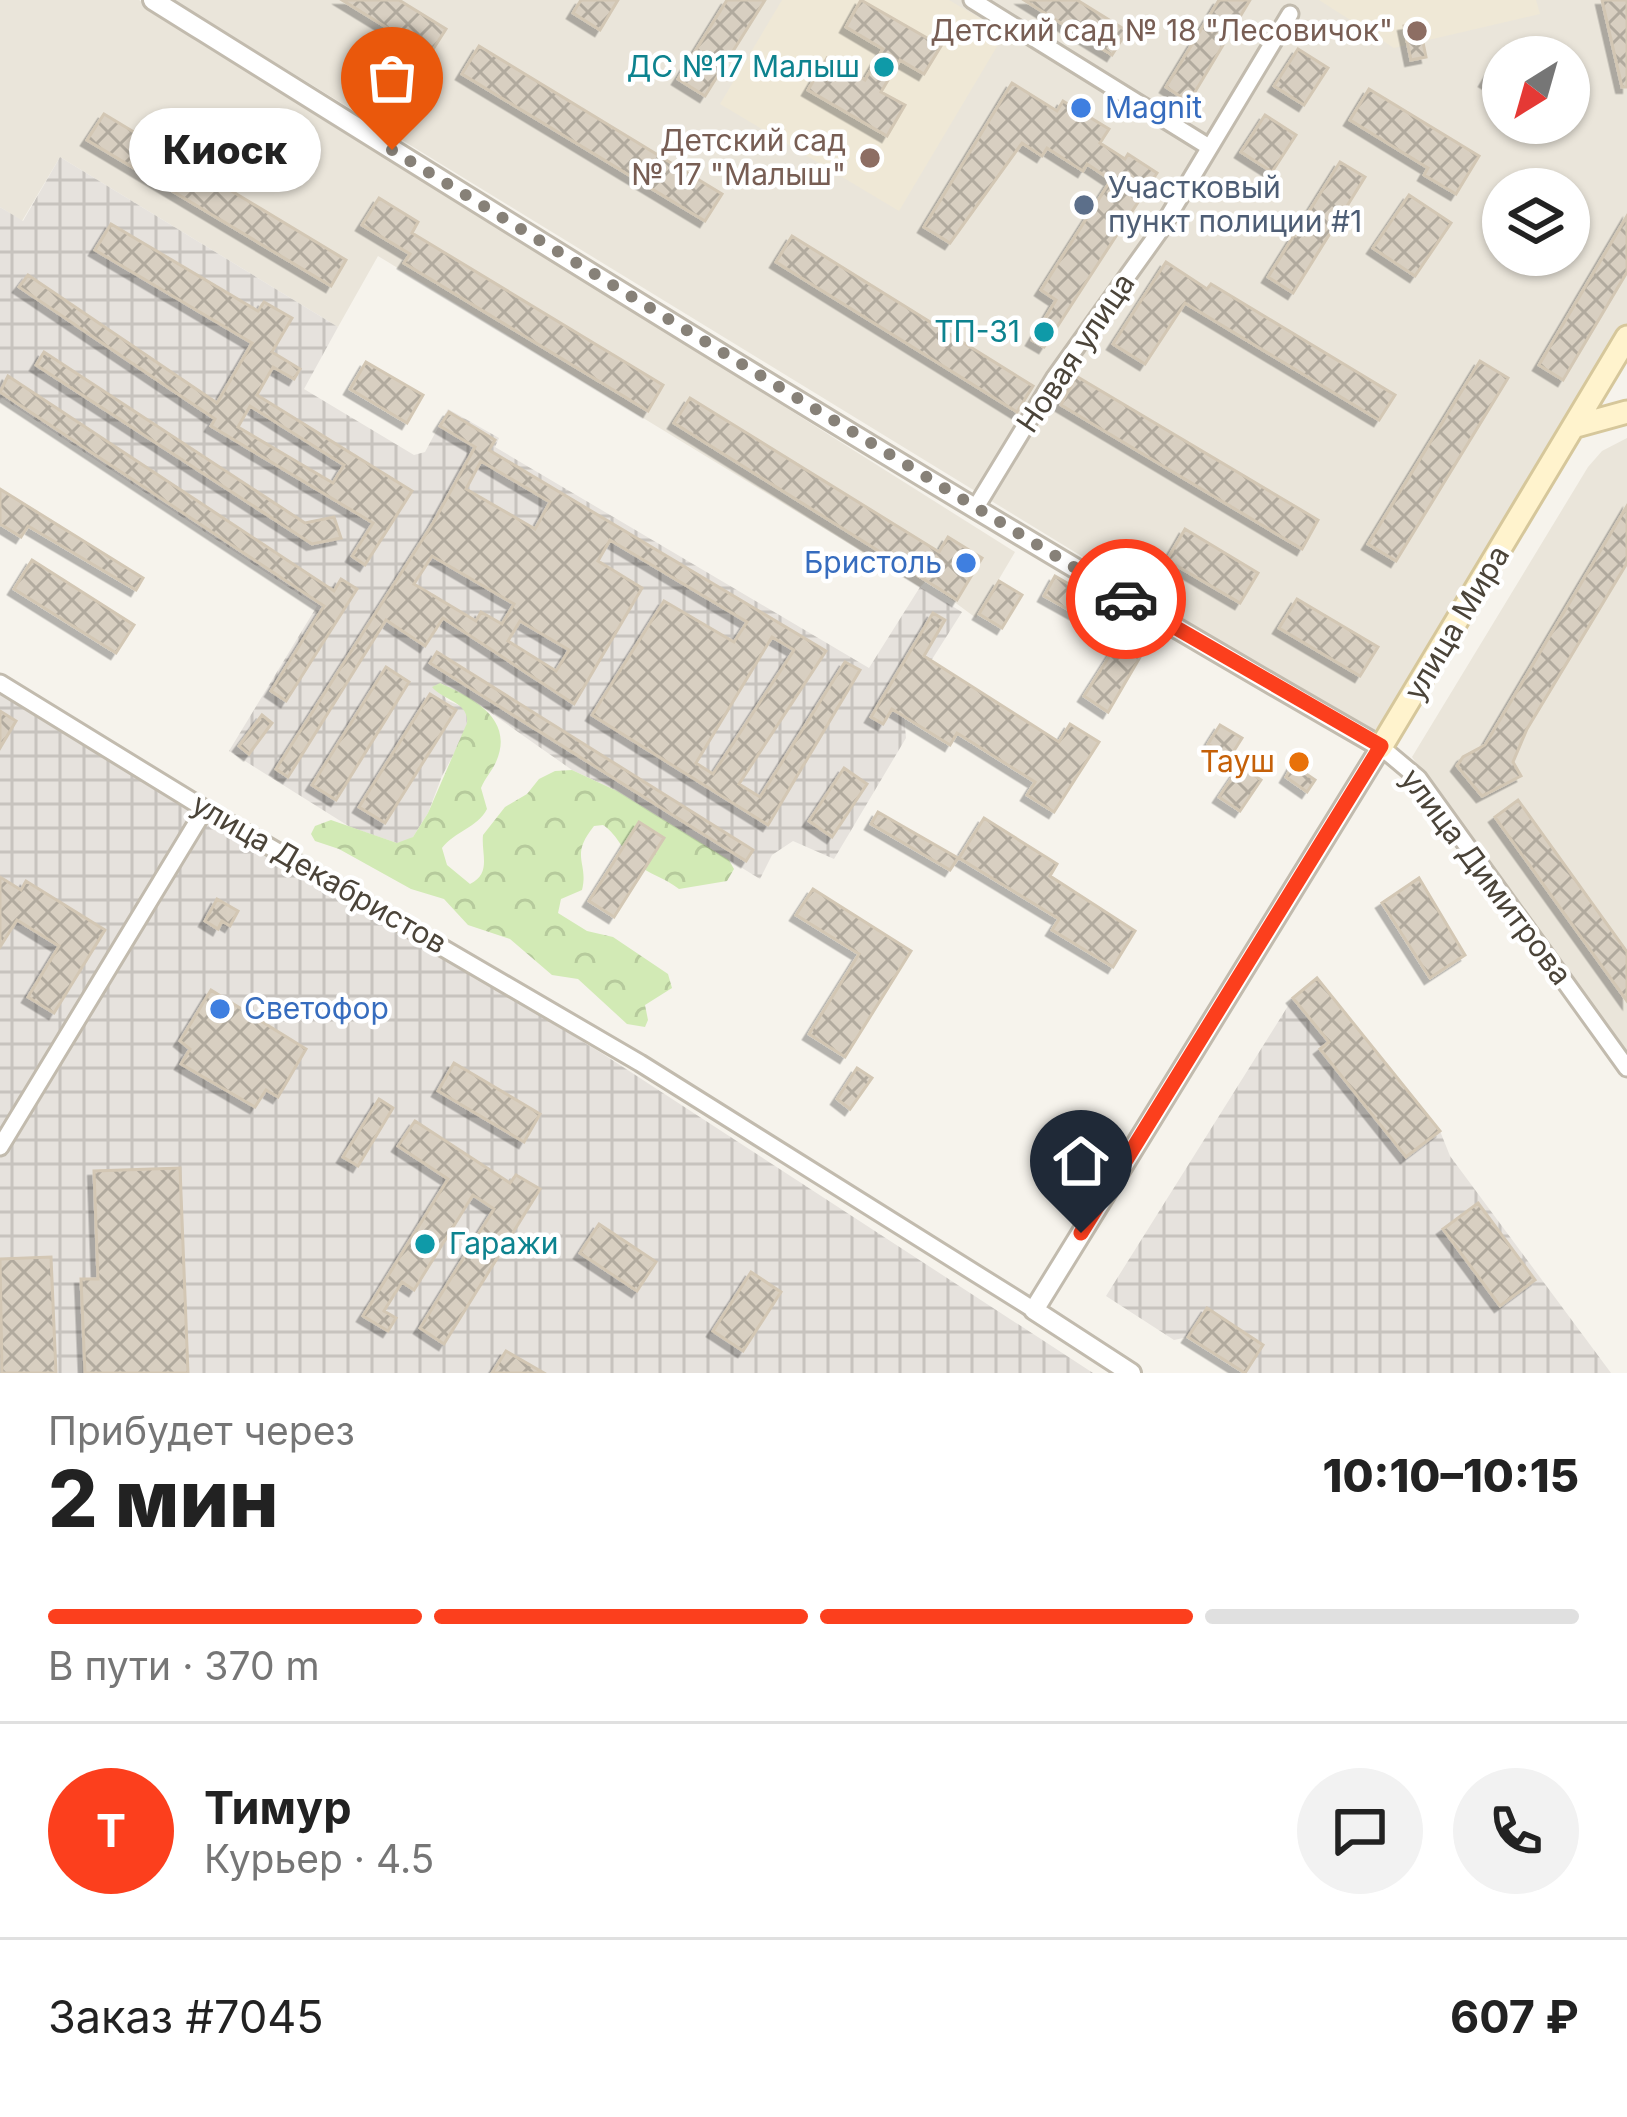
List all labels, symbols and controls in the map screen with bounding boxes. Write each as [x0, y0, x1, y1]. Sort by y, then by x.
place label: Детский сад № 18 "Лесовичок" [930, 12, 1393, 48]
marker: Детский сад № 18 "Лесовичок" [1404, 18, 1430, 44]
pin [341, 27, 443, 150]
north arrow [1482, 36, 1590, 144]
map controls [1482, 36, 1590, 276]
icon: bag [359, 45, 425, 111]
place label: ДС №17 Малыш [627, 48, 860, 84]
marker: ДС №17 Малыш [871, 54, 897, 80]
place label: Magnit [1105, 89, 1202, 125]
marker: Magnit [1068, 95, 1094, 121]
callout: Киоск [128, 108, 320, 192]
place label: Детский сад № 17 "Малыш" [631, 122, 846, 192]
text: Киоск [163, 126, 287, 173]
marker: Детский сад № 17 "Малыш" [857, 145, 883, 171]
button: layers [1482, 168, 1590, 276]
place label: Участковый пункт полиции #1 [1108, 169, 1362, 239]
marker: Участковый пункт полиции #1 [1071, 192, 1097, 218]
street label: Новая улица [1009, 266, 1142, 439]
place label: ТП-31 [934, 313, 1020, 349]
marker: ТП-31 [1031, 319, 1057, 345]
courier [1066, 539, 1186, 659]
street label: улица Мира [1396, 539, 1516, 706]
place label: Бристоль [804, 544, 942, 580]
marker: Бристоль [953, 550, 979, 576]
icon: car [1093, 566, 1159, 632]
place label: Тауш [1200, 743, 1275, 779]
marker: Тауш [1286, 749, 1312, 775]
street label: улица Димитрова [1394, 761, 1580, 992]
street label: улица Декабристов [186, 785, 453, 961]
place label: Светофор [244, 990, 389, 1026]
marker: Светофор [207, 996, 233, 1022]
pin [1030, 1110, 1132, 1233]
icon: home [1048, 1128, 1114, 1194]
place label: Гаражи [449, 1225, 559, 1261]
marker: Гаражи [412, 1231, 438, 1257]
text: Прибудет через [48, 1407, 355, 1454]
text: 10:10–10:15 [1323, 1448, 1579, 1503]
text: 2 мин [48, 1451, 279, 1546]
text: В пути · 370 m [48, 1642, 320, 1689]
button: chat [1297, 1768, 1423, 1894]
button: phone [1453, 1768, 1579, 1894]
text: Тимур [204, 1780, 352, 1835]
text: Т [96, 1803, 126, 1858]
text: Курьер · 4.5 [204, 1835, 434, 1882]
text: Заказ #7045 [48, 1989, 324, 2044]
text: 607 ₽ [1450, 1989, 1579, 2044]

